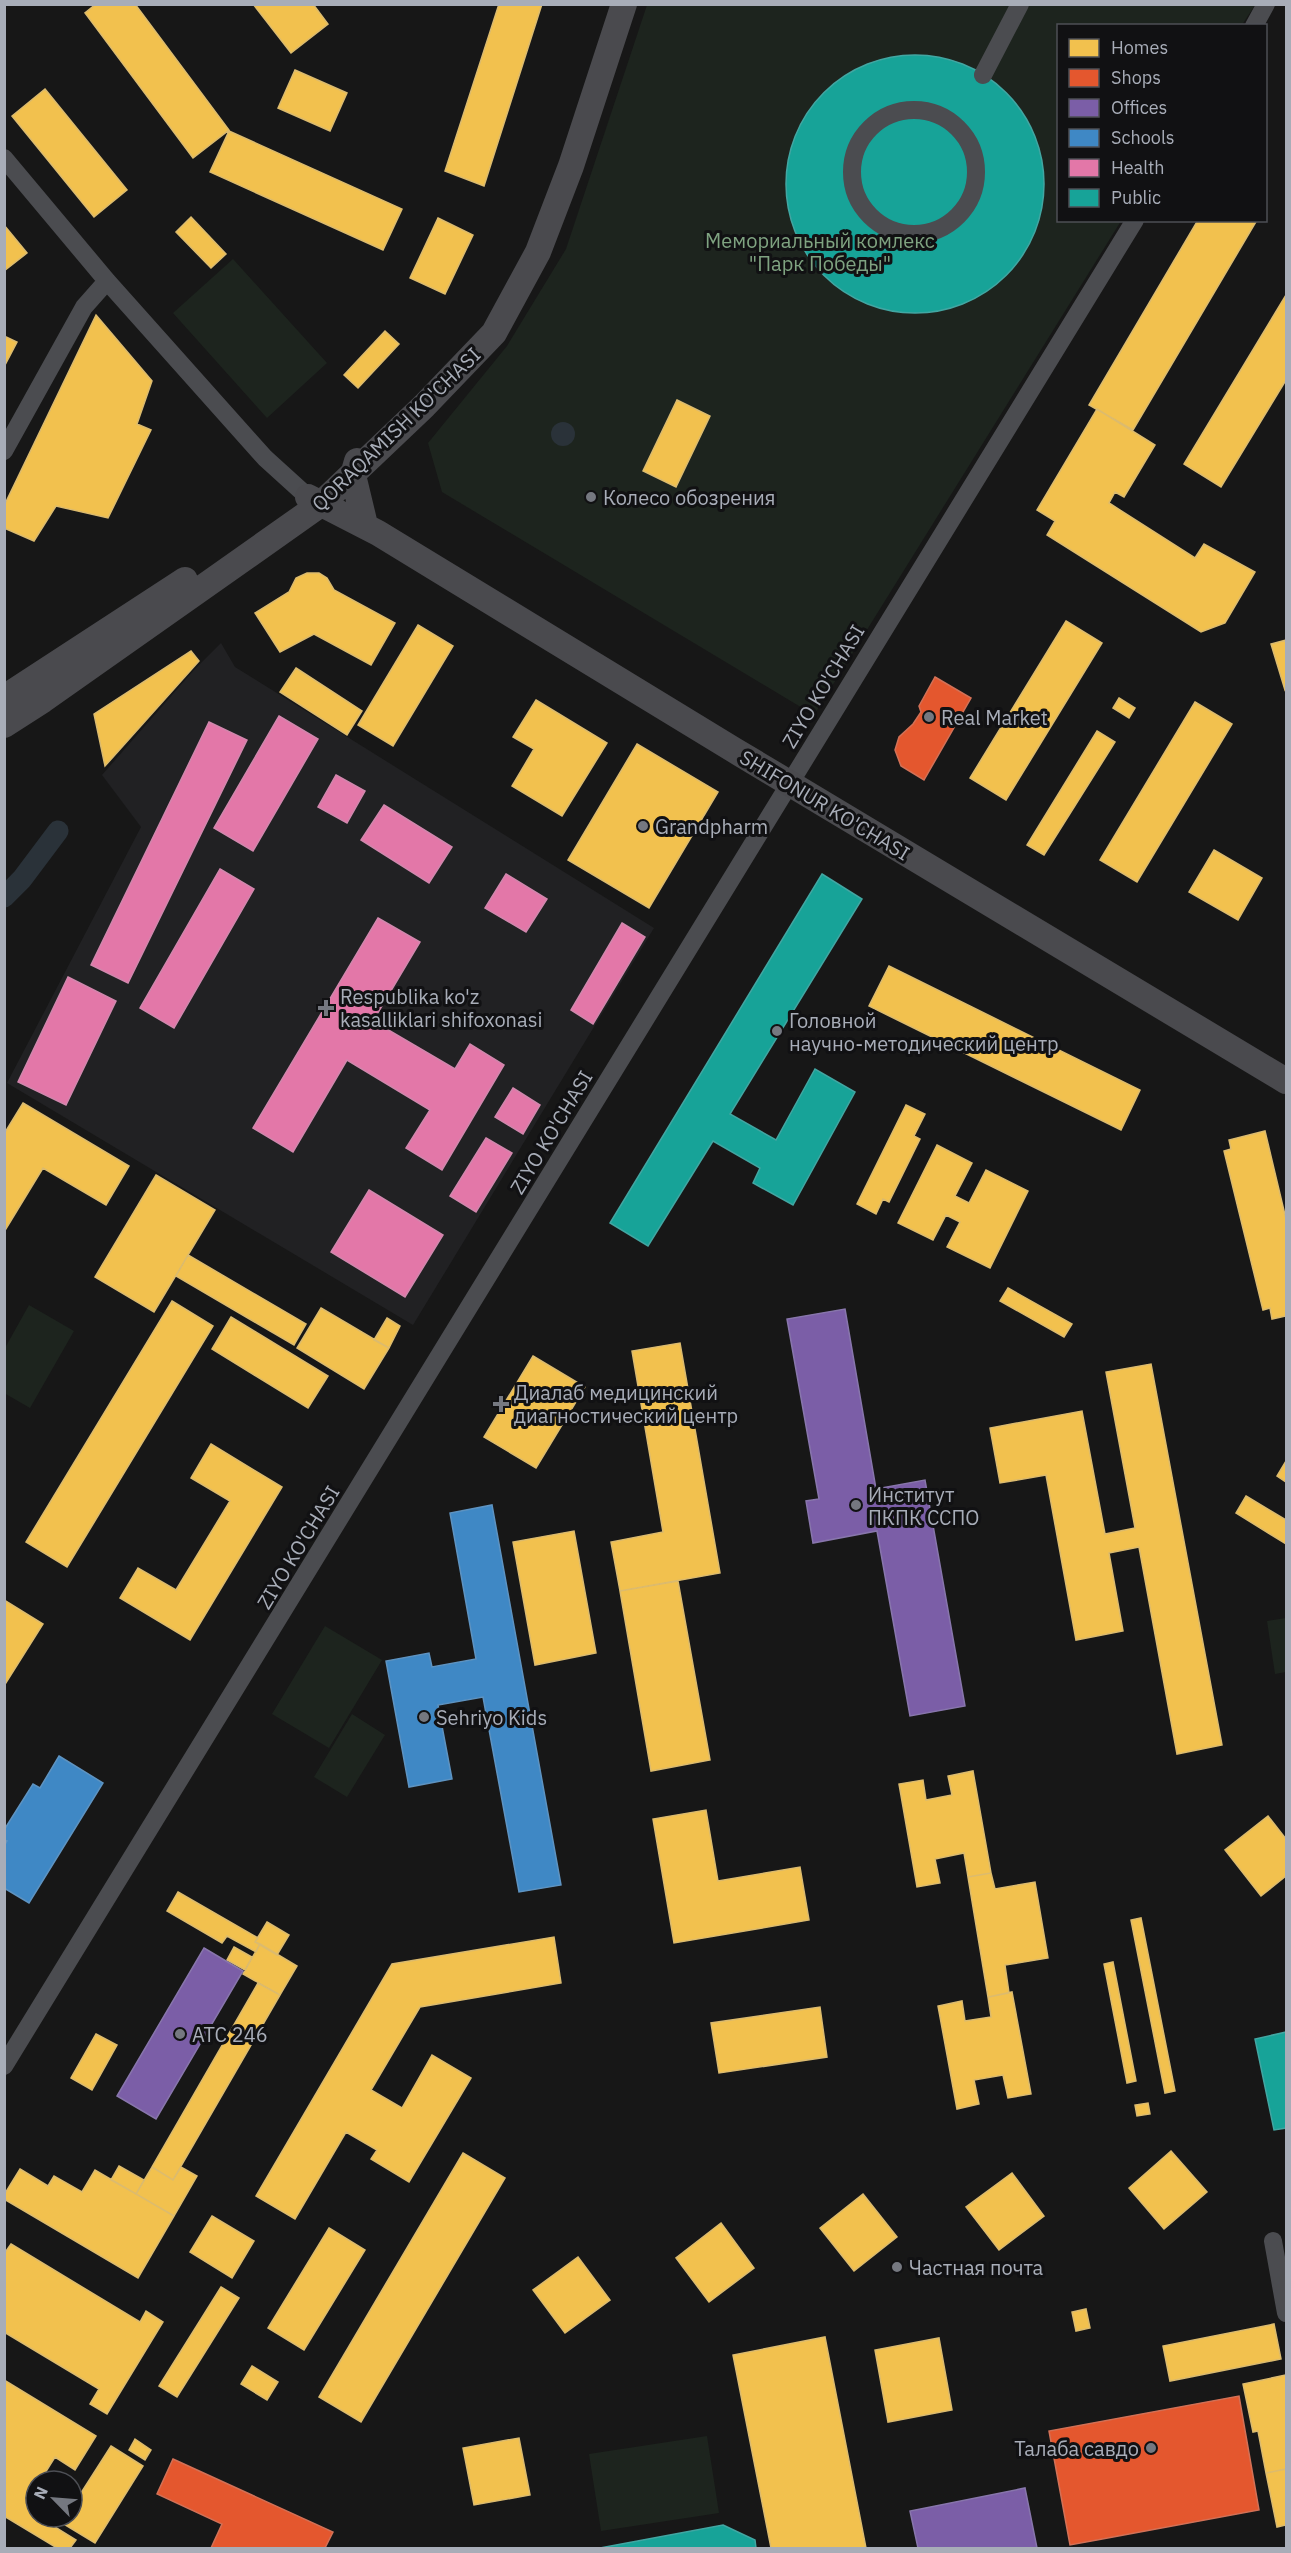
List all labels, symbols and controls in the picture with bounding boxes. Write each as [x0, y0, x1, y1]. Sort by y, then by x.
legend [1057, 24, 1267, 222]
text: Homes [1111, 36, 1168, 59]
text: Shops [1111, 66, 1161, 89]
text: Offices [1111, 96, 1167, 119]
text: Schools [1111, 126, 1175, 149]
text: Health [1111, 156, 1165, 179]
text: Public [1111, 186, 1161, 209]
park label: Мемориальный комлекс "Парк Победы" [705, 227, 935, 277]
street label: QORAQAMISH KO'CHASI [306, 341, 486, 517]
place label: Колесо обозрения [603, 484, 775, 511]
marker: Колесо обозрения [584, 490, 598, 504]
street label: ZIYO KO'CHASI [775, 619, 871, 753]
place label: Real Market [941, 704, 1048, 731]
marker: Real Market [922, 710, 936, 724]
street label: SHIFONUR KO'CHASI [735, 744, 915, 866]
place label: Grandpharm [655, 813, 768, 840]
marker: Grandpharm [636, 819, 650, 833]
place label: Respublika ko'z kasalliklari shifoxonasi [340, 983, 542, 1033]
marker: Respublika ko'z kasalliklari shifoxonasi [317, 999, 335, 1017]
place label: Головной научно-методический центр [789, 1007, 1059, 1057]
marker: Головной научно-методический центр [770, 1024, 784, 1038]
street label: ZIYO KO'CHASI [503, 1065, 599, 1199]
place label: Диалаб медицинский диагностический центр [514, 1379, 738, 1429]
marker: Диалаб медицинский диагностический центр [492, 1395, 510, 1413]
street label: ZIYO KO'CHASI [250, 1480, 346, 1614]
place label: Институт ПКПК ССПО [868, 1481, 980, 1531]
marker: Институт ПКПК ССПО [849, 1498, 863, 1512]
place label: Sehriyo Kids [436, 1704, 547, 1731]
marker: Sehriyo Kids [417, 1710, 431, 1724]
place label: АТС 246 [192, 2021, 268, 2048]
marker: АТС 246 [173, 2027, 187, 2041]
place label: Частная почта [909, 2254, 1044, 2281]
marker: Частная почта [890, 2260, 904, 2274]
place label: Талаба савдо [1014, 2435, 1139, 2462]
marker: Талаба савдо [1144, 2441, 1158, 2455]
north arrow [24, 2469, 84, 2529]
text: N [29, 2483, 52, 2502]

